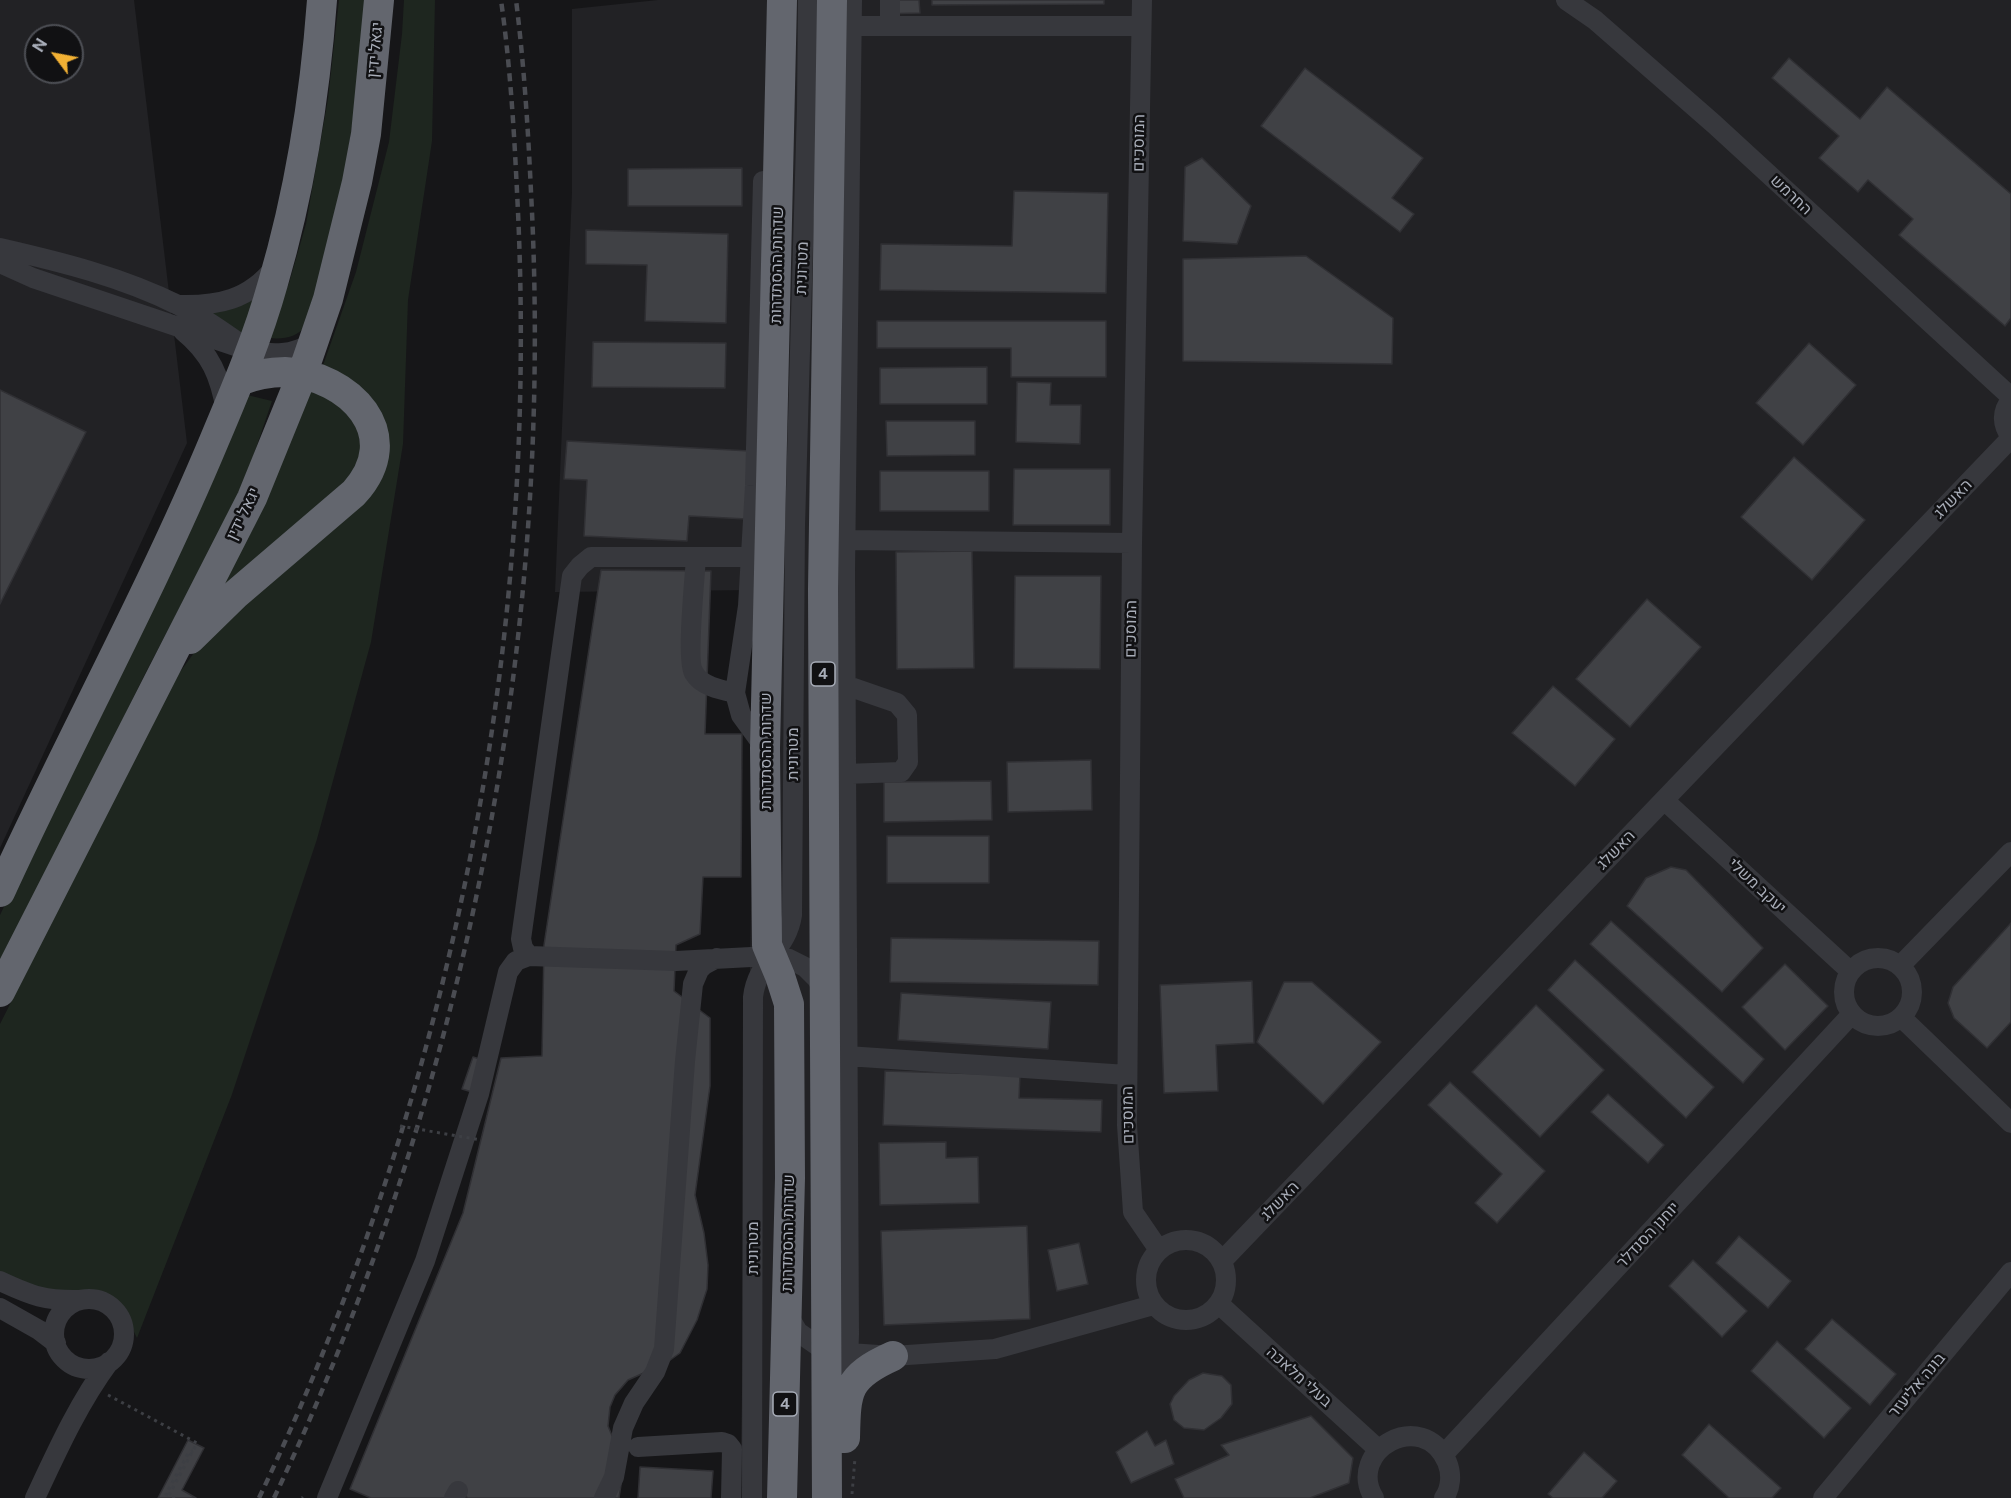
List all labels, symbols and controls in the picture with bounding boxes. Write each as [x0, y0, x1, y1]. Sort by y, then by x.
street label: יגאל ידין [363, 21, 387, 79]
north arrow [24, 24, 84, 84]
text: N [29, 35, 51, 56]
street label: המוסכים [1129, 114, 1149, 172]
street label: החרמש [1766, 171, 1816, 219]
street label: שדרות ההסתדרות [766, 206, 788, 324]
street label: מטרונית [791, 241, 813, 295]
street label: האשלג [1930, 476, 1976, 522]
street label: יגאל ידין [222, 485, 264, 543]
street label: המוסכים [1121, 600, 1141, 658]
road number: 4 [811, 662, 835, 686]
street label: שדרות ההסתדרות [756, 692, 776, 810]
street label: מטרונית [783, 727, 803, 781]
street label: האשלג [1593, 827, 1639, 873]
street label: יעקב משלי [1724, 854, 1790, 918]
street label: המוסכים [1118, 1086, 1138, 1144]
street label: שדרות ההסתדרות [777, 1174, 799, 1292]
street label: האשלג [1257, 1178, 1303, 1224]
street label: יוחנן הסנדלר [1613, 1198, 1683, 1272]
street label: מטרונית [743, 1221, 763, 1275]
street label: בעלי מלאכה [1262, 1343, 1336, 1411]
street label: בונה אליעזר [1884, 1349, 1950, 1421]
road number: 4 [773, 1392, 797, 1416]

